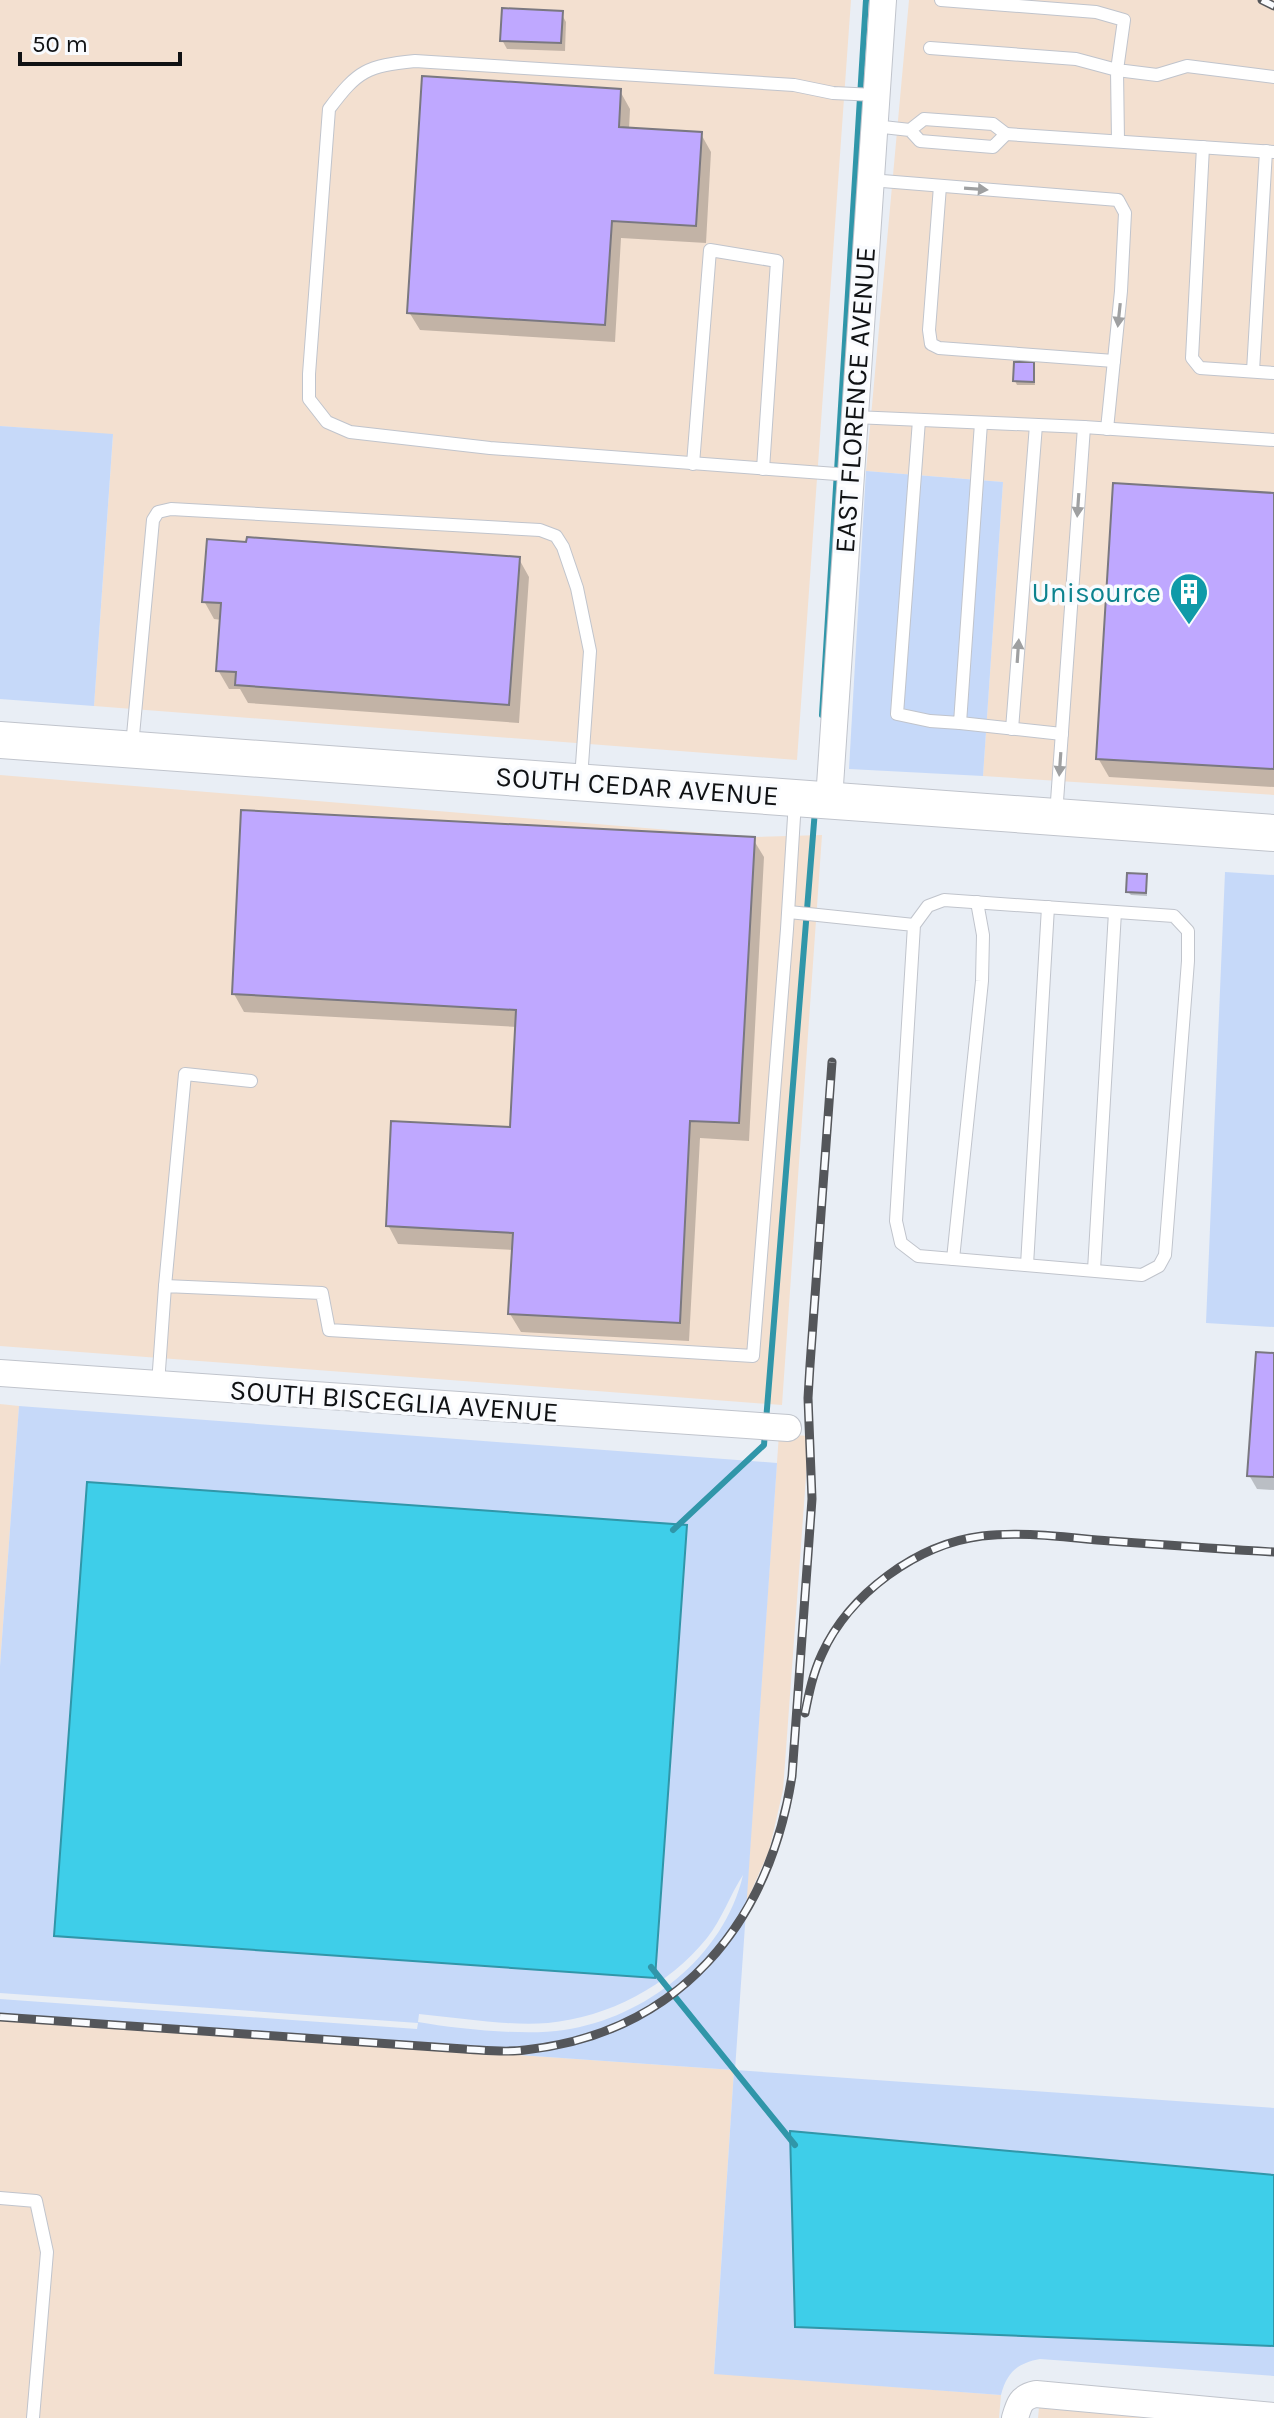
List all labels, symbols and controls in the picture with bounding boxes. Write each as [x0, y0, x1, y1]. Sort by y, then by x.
scale bar [20, 16, 180, 66]
text: 50 m [32, 30, 88, 58]
one-way arrow [964, 182, 989, 195]
street label: EAST FLORENCE AVENUE [828, 246, 882, 554]
one-way arrow [1112, 303, 1125, 328]
one-way arrow [1071, 493, 1084, 518]
building icon: Unisource [1168, 571, 1210, 626]
place label: Unisource [1032, 576, 1161, 609]
one-way arrow [1011, 638, 1024, 663]
one-way arrow [1053, 752, 1066, 777]
street label: SOUTH CEDAR AVENUE [494, 760, 780, 812]
street label: SOUTH BISCEGLIA AVENUE [229, 1373, 559, 1429]

